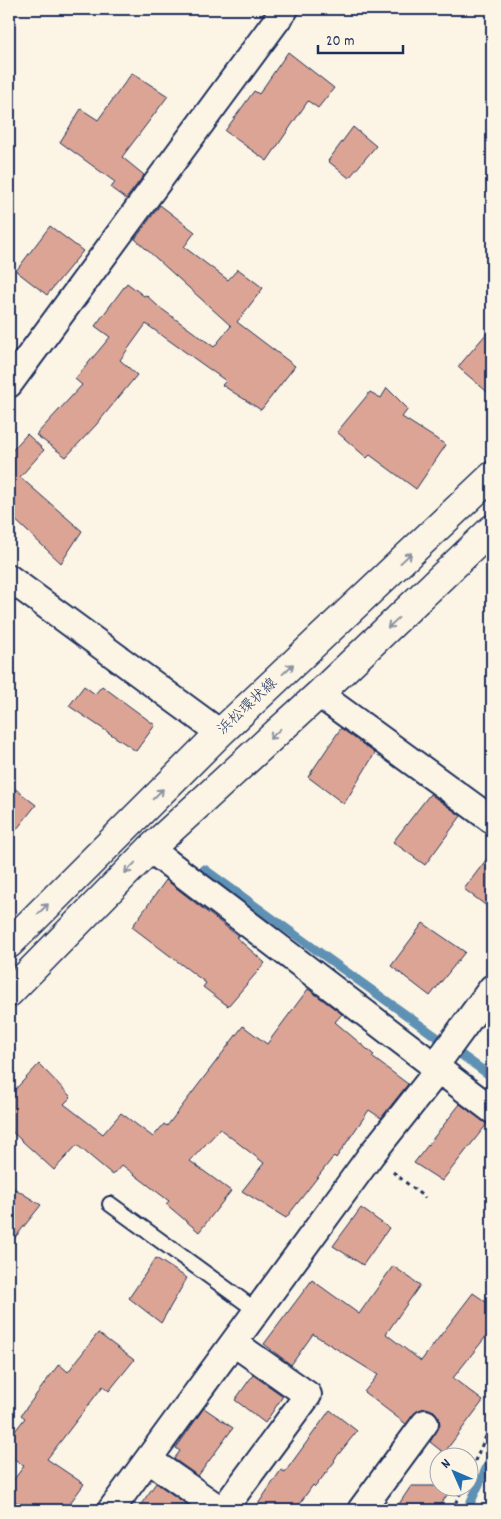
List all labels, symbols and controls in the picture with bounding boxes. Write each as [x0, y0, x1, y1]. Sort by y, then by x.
scale bar [318, 22, 404, 54]
text: 20 m [326, 31, 354, 53]
one-way arrow [399, 552, 412, 564]
one-way arrow [387, 617, 400, 629]
one-way arrow [281, 663, 294, 675]
street label: 浜松環状線 [213, 673, 283, 741]
one-way arrow [268, 728, 281, 740]
one-way arrow [152, 789, 164, 801]
one-way arrow [124, 862, 136, 875]
one-way arrow [37, 903, 49, 915]
north arrow [428, 1446, 478, 1496]
text: N [437, 1455, 456, 1474]

